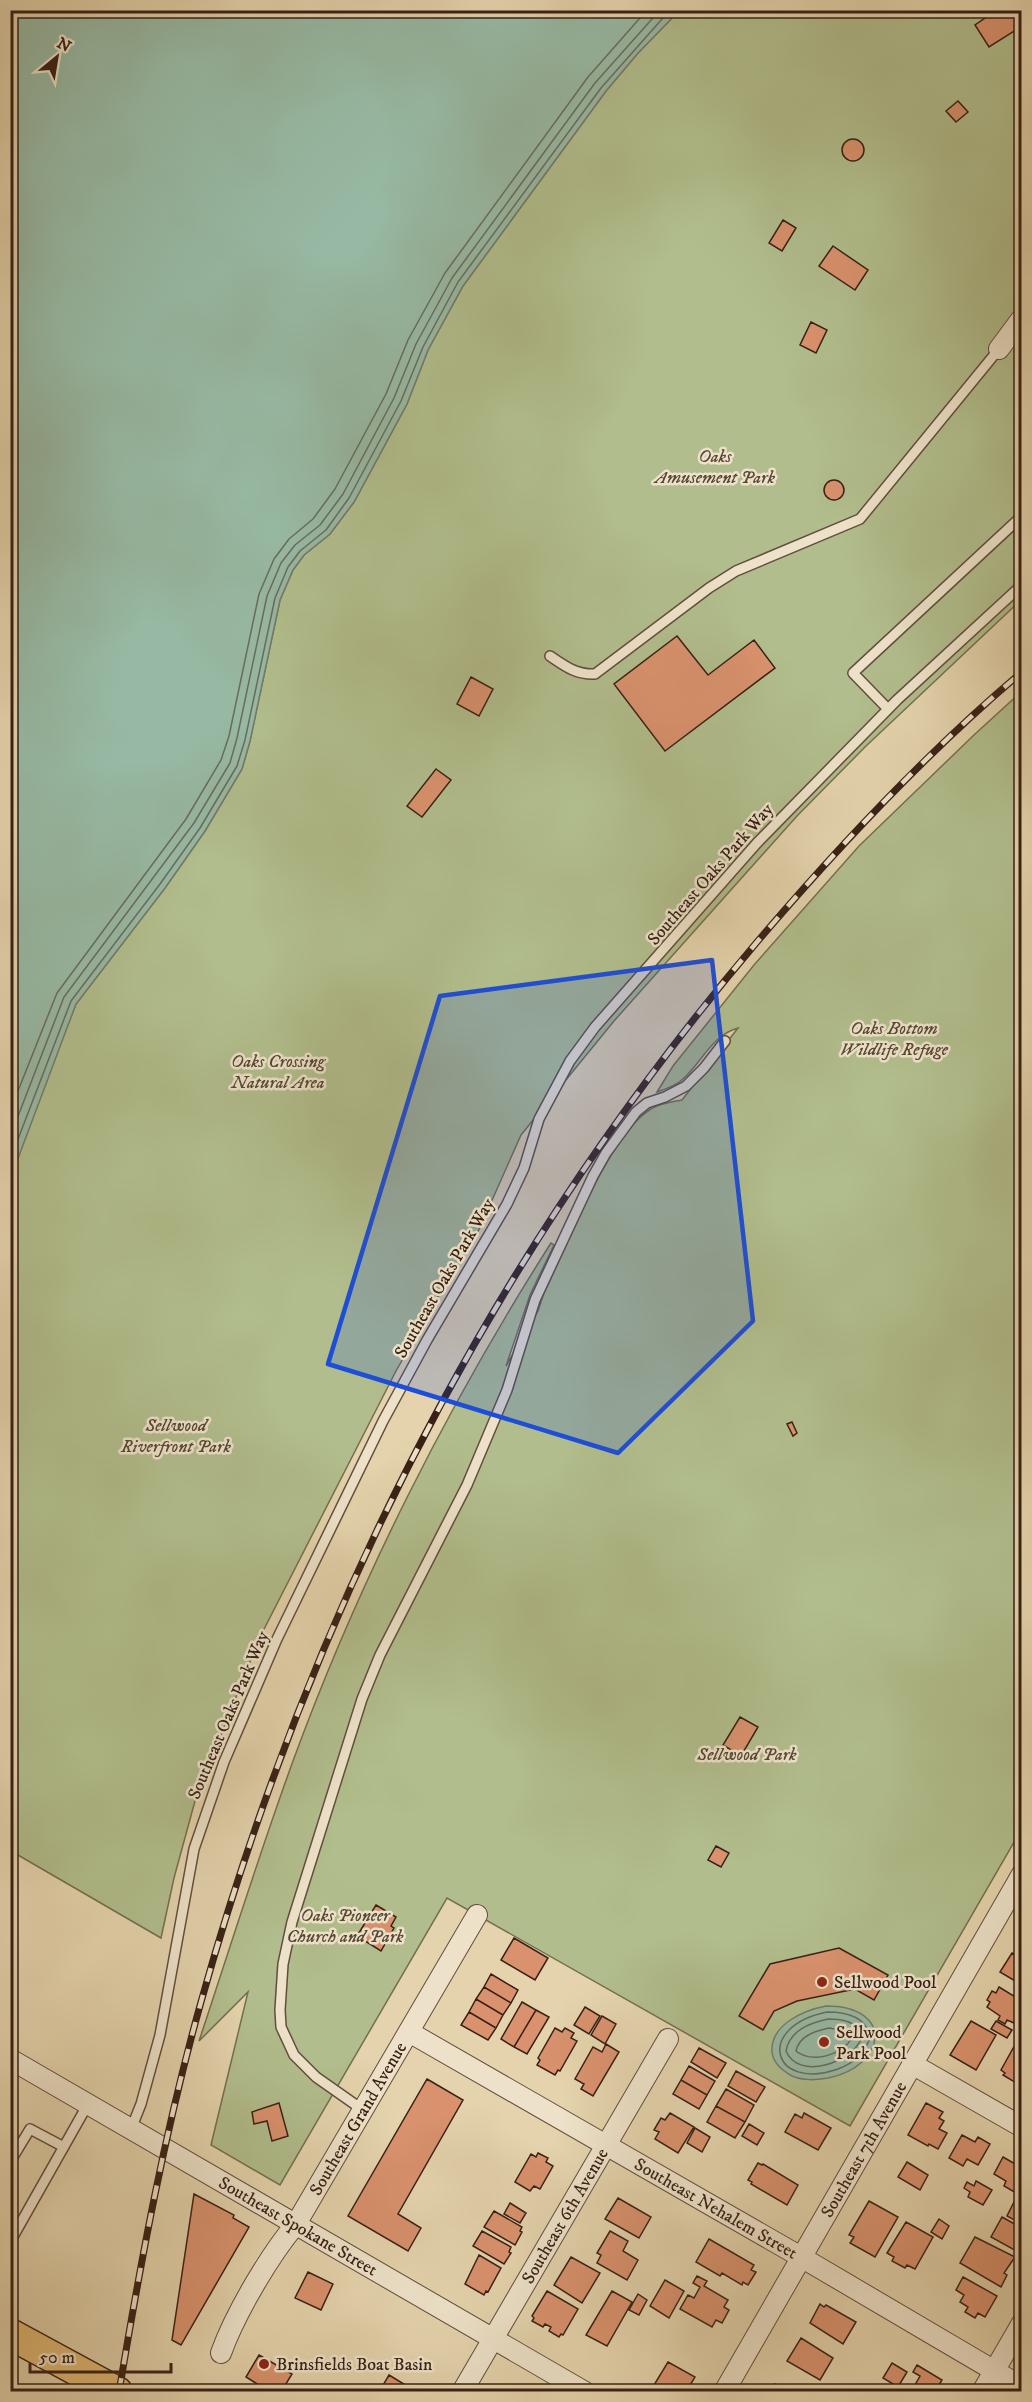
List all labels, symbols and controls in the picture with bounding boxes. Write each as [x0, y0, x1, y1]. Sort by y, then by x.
north arrow [27, 27, 87, 87]
text: N [53, 33, 75, 57]
park label: Oaks Amusement Park [653, 446, 775, 489]
street label: Southeast Oaks Park Way [643, 799, 779, 950]
park label: Oaks Bottom Wildlife Refuge [840, 1018, 949, 1061]
park label: Oaks Crossing Natural Area [231, 1051, 327, 1094]
street label: Southeast Oaks Park Way [390, 1194, 500, 1362]
park label: Sellwood Riverfront Park [120, 1415, 231, 1458]
street label: Southeast Oaks Park Way [183, 1627, 275, 1803]
park label: Sellwood Park [696, 1744, 797, 1766]
park label: Oaks Pioneer Church and Park [286, 1905, 404, 1948]
place label: Sellwood Pool [834, 1972, 937, 1994]
marker: Sellwood Pool [815, 1975, 829, 1989]
place label: Sellwood Park Pool [836, 2022, 907, 2065]
marker: Sellwood Park Pool [817, 2035, 831, 2049]
street label: Southeast Grand Avenue [305, 2038, 412, 2200]
street label: Southeast 7th Avenue [817, 2078, 912, 2222]
street label: Southeast 6th Avenue [518, 2145, 614, 2288]
street label: Southeast Nehalem Street [630, 2154, 801, 2265]
street label: Southeast Spokane Street [214, 2172, 381, 2281]
scale bar [30, 2336, 171, 2374]
text: 50 m [39, 2347, 75, 2369]
place label: Brinsfields Boat Basin [276, 2354, 433, 2376]
marker: Brinsfields Boat Basin [257, 2357, 271, 2371]

